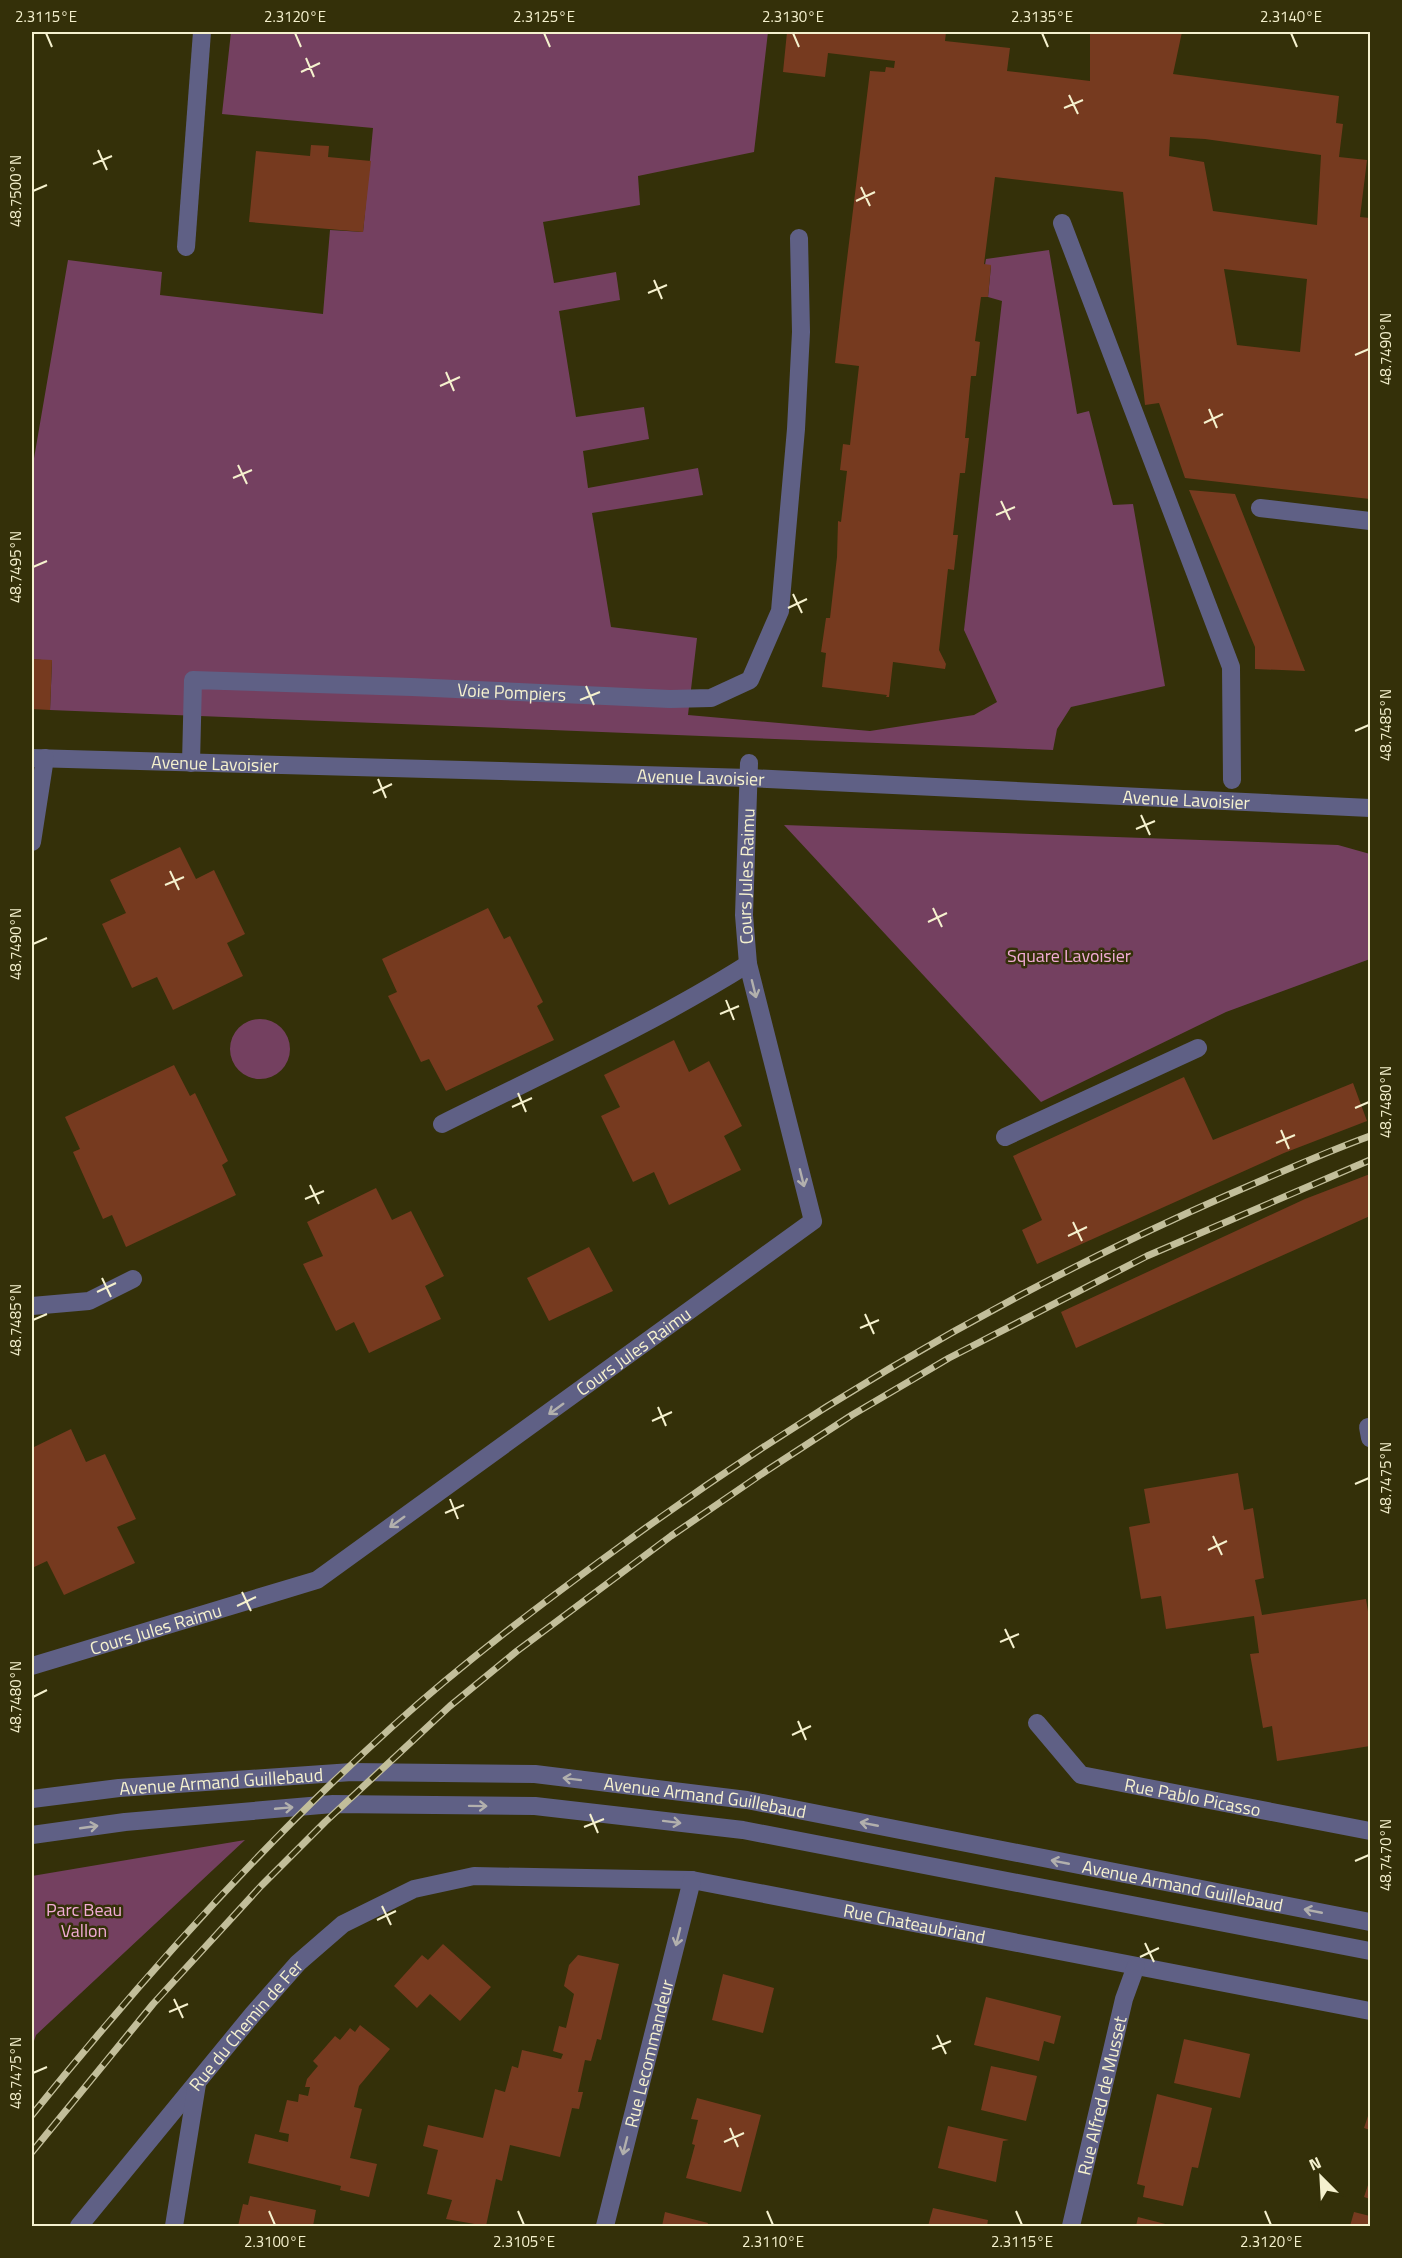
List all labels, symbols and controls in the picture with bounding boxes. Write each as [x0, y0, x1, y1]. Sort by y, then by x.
text: 2.3115°E [15, 5, 77, 28]
text: 2.3120°E [264, 5, 326, 28]
text: 2.3125°E [513, 5, 575, 28]
text: 2.3130°E [762, 5, 824, 28]
text: 2.3135°E [1011, 5, 1073, 28]
text: 2.3140°E [1260, 5, 1322, 28]
text: 48.7500°N [4, 155, 27, 227]
text: 48.7490°N [1374, 313, 1397, 385]
text: 48.7495°N [4, 531, 27, 603]
street label: Voie Pompiers [457, 676, 567, 708]
text: 48.7485°N [1374, 689, 1397, 761]
street label: Avenue Lavoisier [151, 748, 279, 778]
street label: Avenue Lavoisier [637, 761, 765, 792]
street label: Avenue Lavoisier [1122, 783, 1251, 816]
street label: Cours Jules Raimu [730, 808, 761, 945]
text: 48.7490°N [4, 908, 27, 980]
park label: Square Lavoisier [1007, 942, 1131, 969]
one-way arrow [749, 979, 761, 998]
text: 48.7480°N [1374, 1066, 1397, 1138]
one-way arrow [797, 1168, 808, 1187]
text: 48.7485°N [4, 1284, 27, 1356]
street label: Cours Jules Raimu [570, 1300, 696, 1402]
one-way arrow [548, 1402, 564, 1415]
text: 48.7475°N [1374, 1442, 1397, 1514]
one-way arrow [389, 1516, 405, 1528]
street label: Cours Jules Raimu [86, 1596, 225, 1661]
text: 48.7480°N [4, 1661, 27, 1733]
street label: Avenue Armand Guillebaud [118, 1761, 324, 1801]
street label: Avenue Armand Guillebaud [603, 1769, 809, 1825]
street label: Rue Pablo Picasso [1122, 1770, 1263, 1823]
one-way arrow [563, 1773, 583, 1784]
one-way arrow [468, 1800, 488, 1812]
one-way arrow [273, 1802, 293, 1813]
one-way arrow [662, 1817, 682, 1828]
one-way arrow [859, 1818, 879, 1829]
text: 48.7470°N [1374, 1819, 1397, 1891]
one-way arrow [79, 1821, 99, 1832]
street label: Avenue Armand Guillebaud [1080, 1852, 1286, 1918]
one-way arrow [1051, 1856, 1070, 1867]
park label: Parc Beau Vallon [46, 1896, 122, 1944]
street label: Rue Chateaubriand [841, 1896, 988, 1950]
one-way arrow [1304, 1905, 1323, 1916]
one-way arrow [672, 1927, 684, 1946]
street label: Rue du Chemin de Fer [182, 1953, 309, 2097]
street label: Rue Lecommandeur [617, 1976, 680, 2130]
street label: Rue Alfred de Musset [1070, 2013, 1133, 2178]
text: 48.7475°N [4, 2037, 27, 2109]
one-way arrow [619, 2136, 631, 2155]
north arrow [1291, 2147, 1351, 2207]
text: N [1305, 2150, 1325, 2177]
text: 2.3100°E [244, 2230, 306, 2253]
text: 2.3105°E [493, 2230, 555, 2253]
text: 2.3110°E [742, 2230, 804, 2253]
text: 2.3115°E [991, 2230, 1053, 2253]
text: 2.3120°E [1240, 2230, 1302, 2253]

